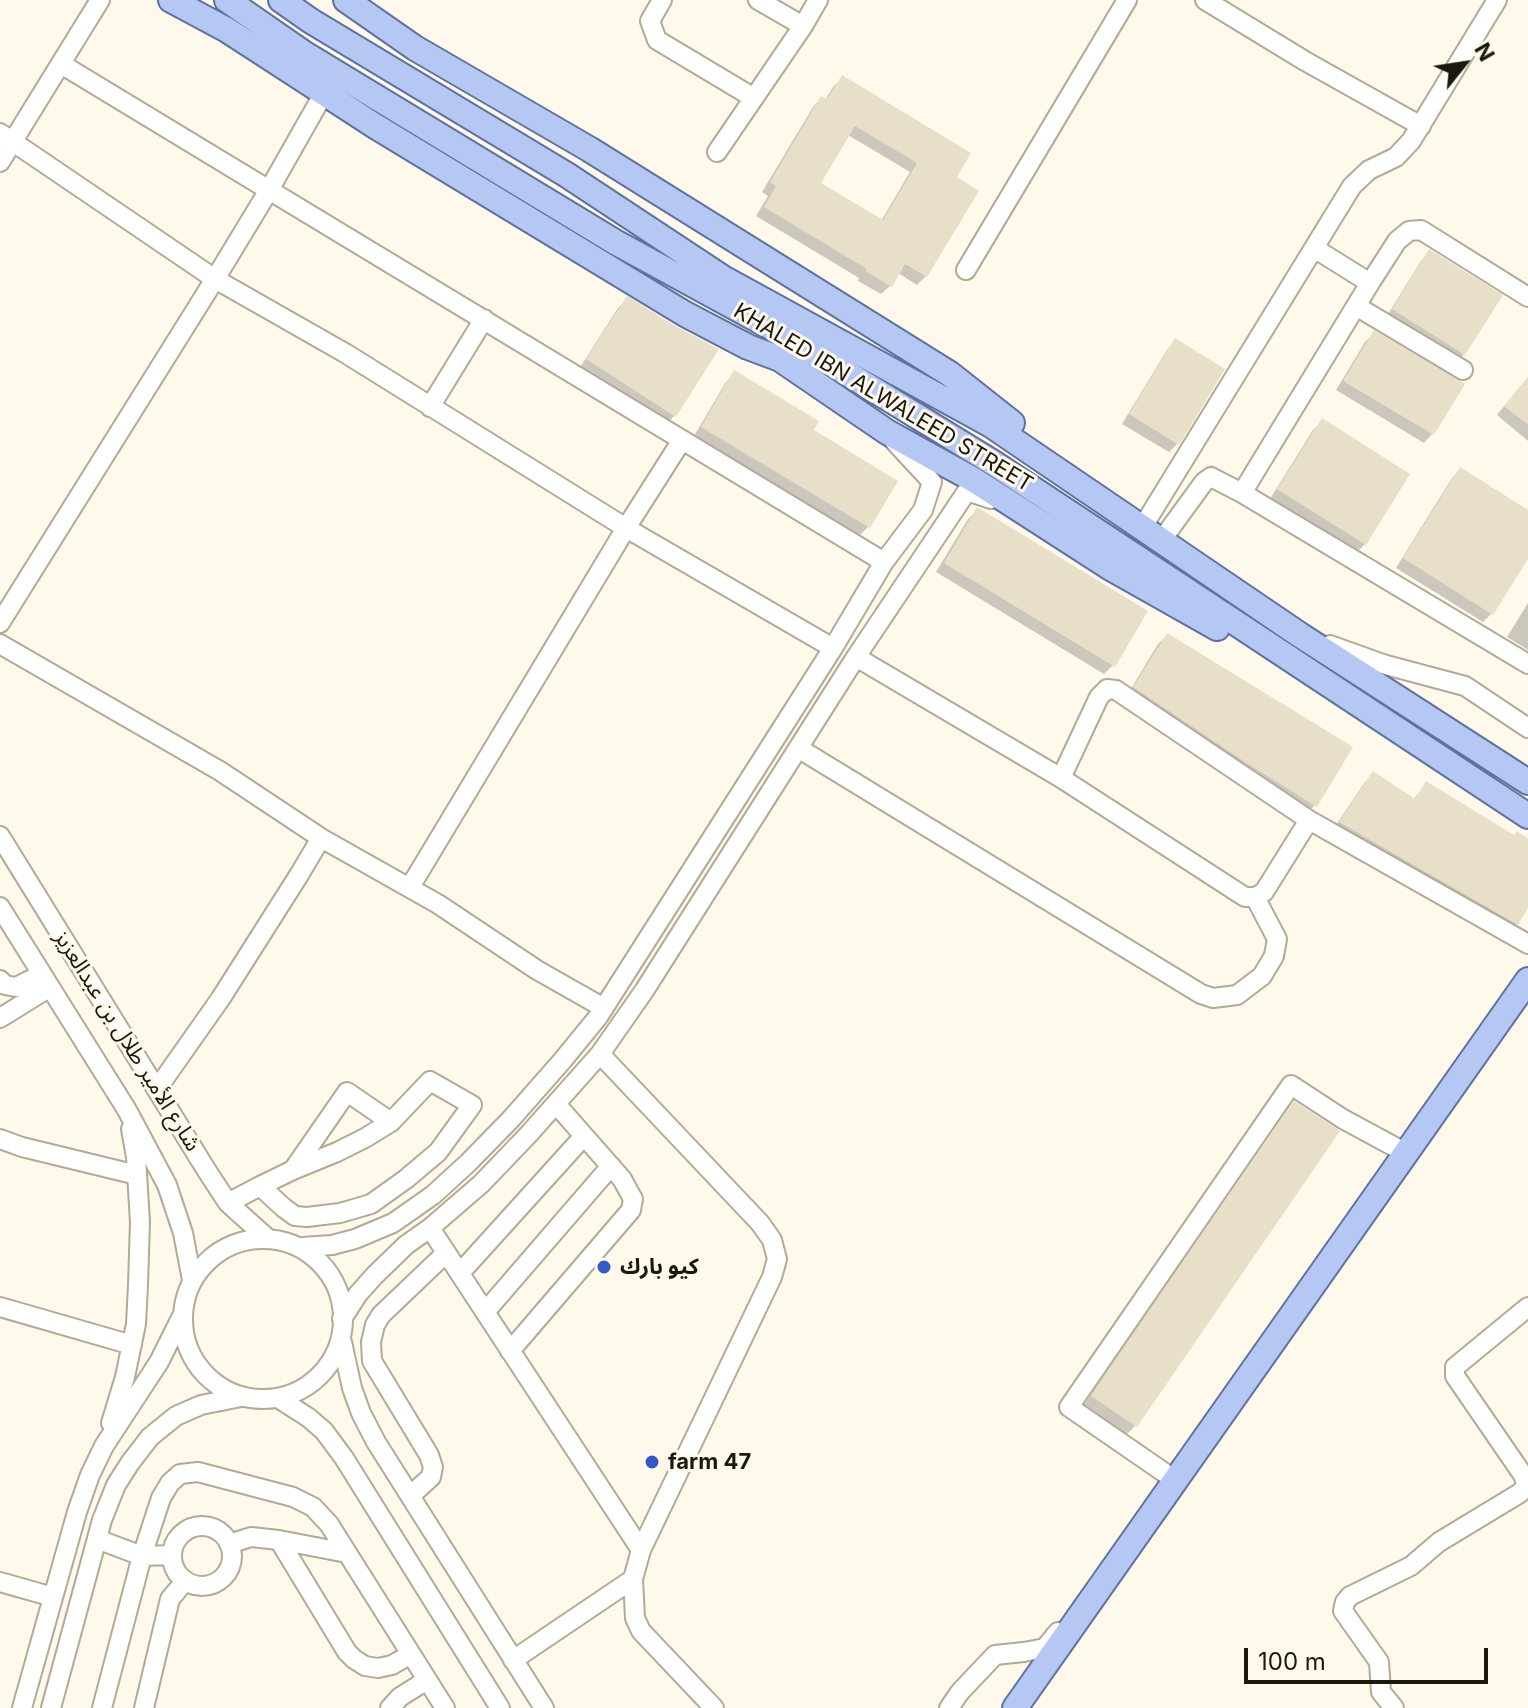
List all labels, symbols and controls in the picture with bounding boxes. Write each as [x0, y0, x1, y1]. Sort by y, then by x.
north arrow [1424, 24, 1504, 104]
text: N [1469, 38, 1500, 66]
street label: KHALED IBN ALWALEED STREET [729, 298, 1037, 498]
street label: شارع الأمير طلال بن عبدالعزيز [48, 926, 206, 1156]
place label: كيو بارك [620, 1254, 699, 1280]
marker: كيو بارك [595, 1258, 613, 1276]
place label: farm 47 [668, 1449, 751, 1475]
marker: farm 47 [643, 1453, 661, 1471]
scale bar [1248, 1632, 1492, 1682]
text: 100 m [1258, 1647, 1326, 1676]

